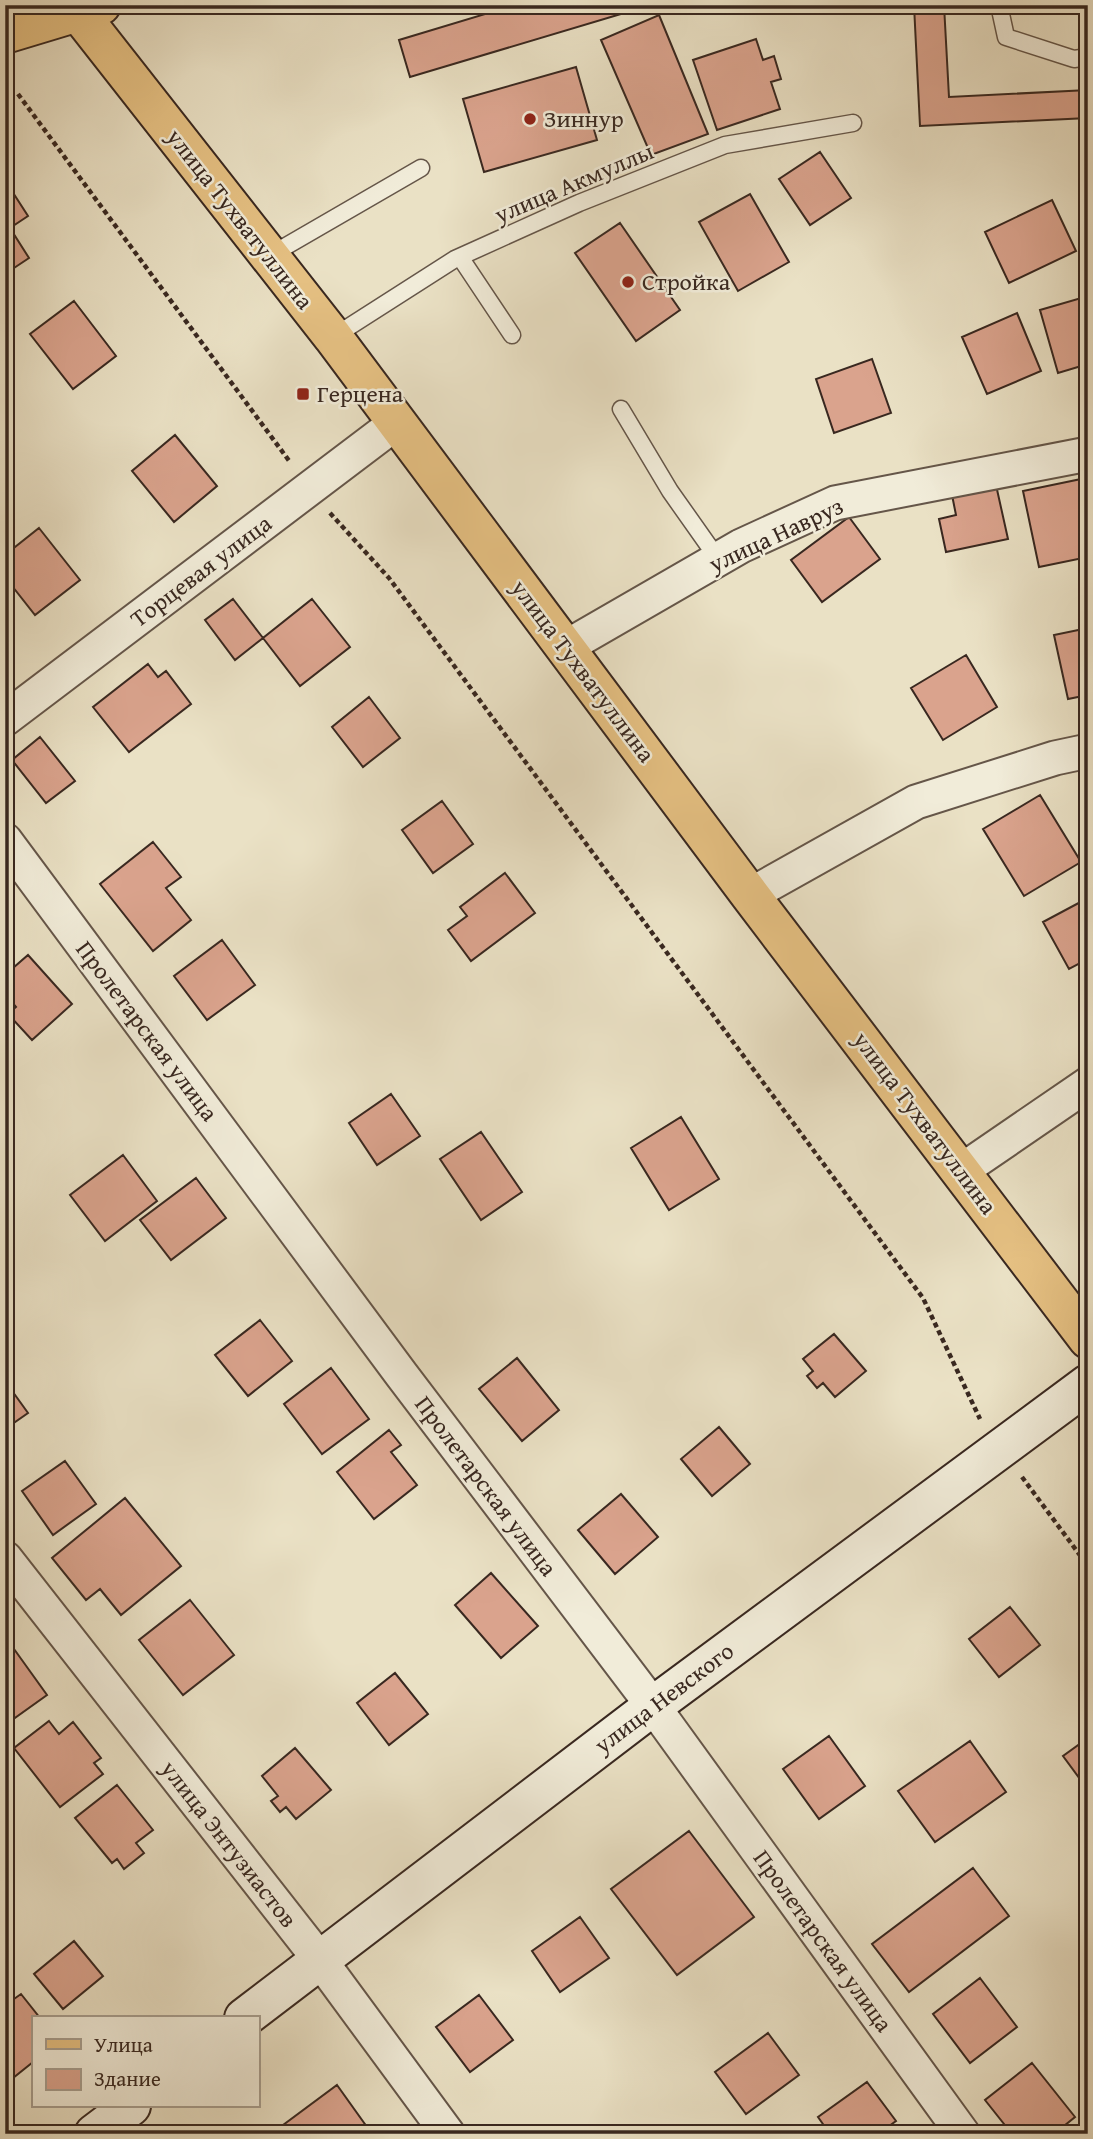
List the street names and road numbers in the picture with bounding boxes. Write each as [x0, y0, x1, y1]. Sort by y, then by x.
street label: улица Тухватуллина [158, 120, 323, 317]
street label: улица Акмуллы [488, 133, 659, 232]
street label: улица Навруз [702, 488, 849, 581]
street label: Торцевая улица [123, 505, 279, 635]
street label: улица Тухватуллина [502, 571, 664, 770]
street label: Пролетарская улица [68, 933, 227, 1129]
street label: улица Тухватуллина [844, 1023, 1006, 1222]
street label: Пролетарская улица [407, 1388, 566, 1584]
street label: улица Невского [586, 1633, 741, 1762]
street label: улица Энтузиастов [152, 1752, 306, 1935]
street label: Пролетарская улица [745, 1842, 902, 2040]

